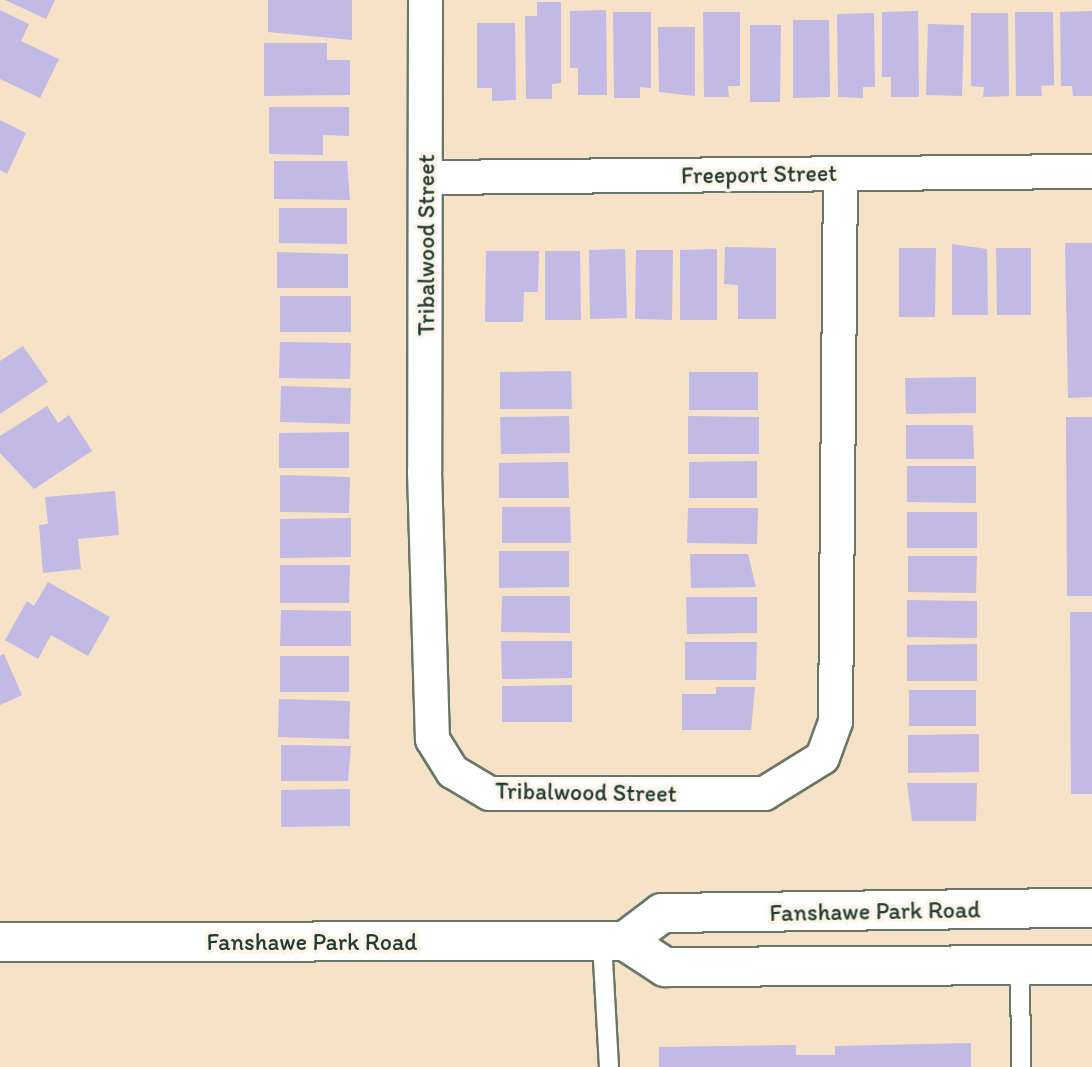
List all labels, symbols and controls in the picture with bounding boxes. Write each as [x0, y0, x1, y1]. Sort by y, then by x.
street label: Tribalwood Street [412, 155, 440, 335]
street label: Freeport Street [681, 158, 837, 190]
street label: Tribalwood Street [495, 776, 677, 808]
street label: Fanshawe Park Road [770, 895, 980, 927]
street label: Fanshawe Park Road [207, 928, 417, 956]

